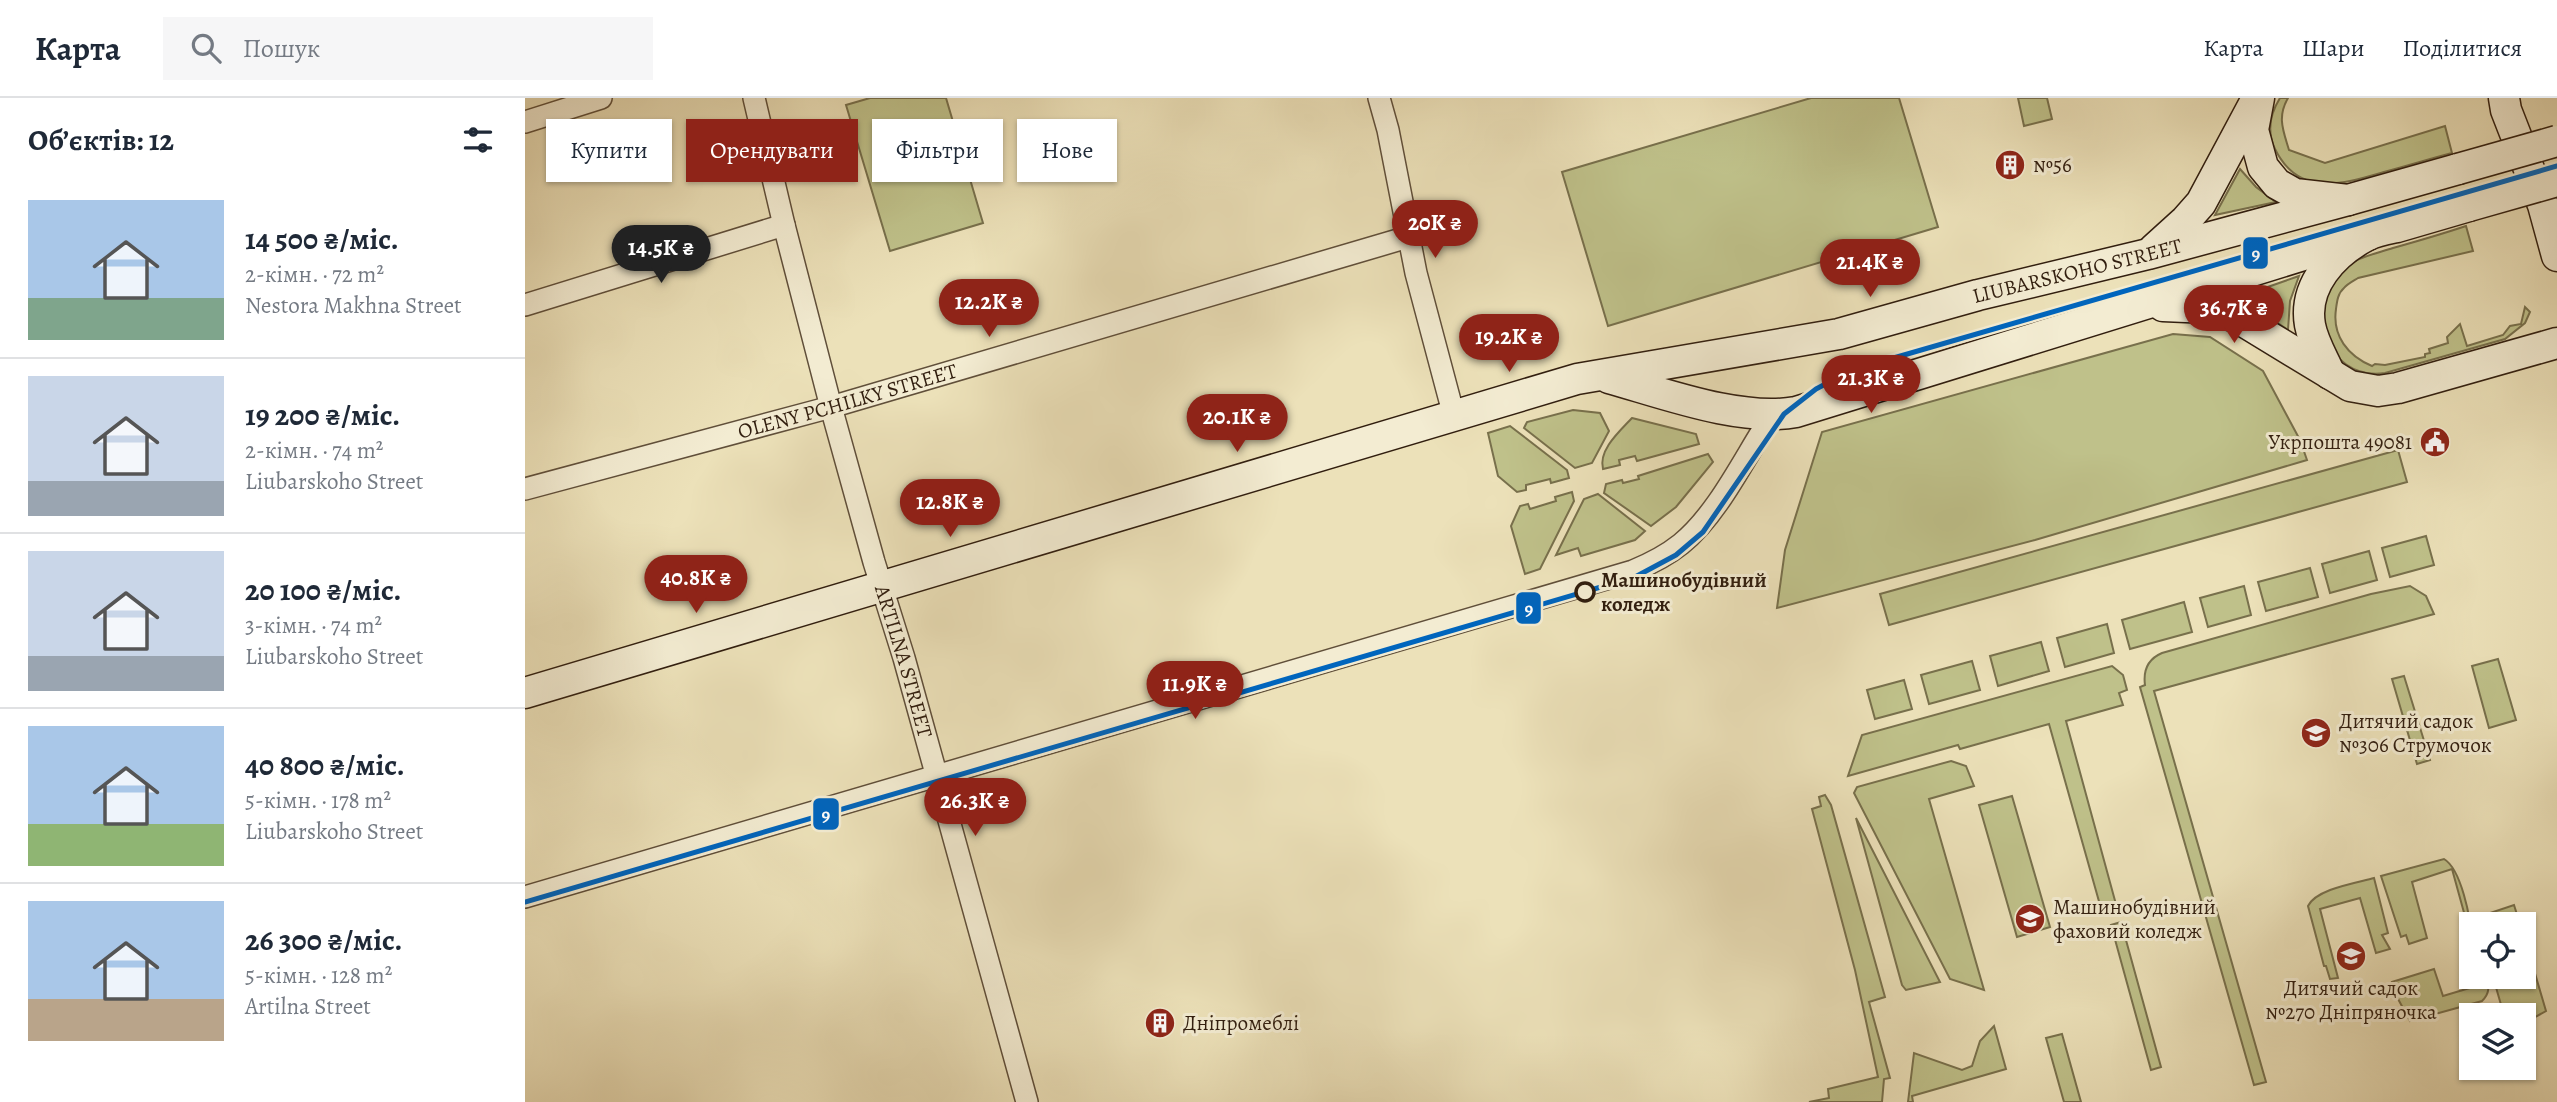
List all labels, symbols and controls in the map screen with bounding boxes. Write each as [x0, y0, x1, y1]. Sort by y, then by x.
search box [163, 17, 653, 80]
text: Карта [35, 26, 121, 71]
icon: search [187, 29, 225, 67]
text: Пошук [243, 31, 320, 66]
text: Карта [2203, 32, 2264, 64]
text: Шари [2302, 32, 2365, 64]
text: Поділитися [2403, 32, 2522, 64]
chip: Купити [546, 119, 672, 182]
chip: Орендувати [686, 119, 858, 182]
chip: Фільтри [872, 119, 1003, 182]
chip: Нове [1017, 119, 1117, 182]
text: Об’єктів: 12 [28, 120, 174, 160]
icon: filters [459, 121, 497, 159]
building icon: №56 [1993, 148, 2027, 182]
place label: №56 [2033, 151, 2072, 179]
pin: 20K ₴ [1386, 200, 1484, 260]
text: 20K ₴ [1408, 207, 1462, 238]
text: 14 500 ₴/міс. [245, 219, 399, 259]
pin: 14.5K ₴ [596, 226, 726, 285]
icon: home [84, 228, 168, 312]
street label: LIUBARSKOHO STREET [1969, 231, 2185, 310]
text: 14.5K ₴ [628, 232, 694, 263]
line badge: 9 [2242, 236, 2269, 270]
pin: 21.4K ₴ [1805, 240, 1935, 299]
text: 9 [2252, 241, 2261, 267]
text: 21.4K ₴ [1836, 246, 1904, 277]
text: 2-кімн. · 72 m² [245, 259, 384, 290]
pin: 12.2K ₴ [924, 280, 1054, 339]
text: 12.2K ₴ [955, 286, 1023, 317]
pin: 36.7K ₴ [2169, 286, 2299, 345]
text: Nestora Makhna Street [245, 290, 462, 321]
text: 36.7K ₴ [2200, 292, 2268, 323]
pin: 19.2K ₴ [1444, 314, 1574, 374]
text: 19.2K ₴ [1475, 321, 1543, 352]
pin: 21.3K ₴ [1806, 356, 1936, 415]
street label: OLENY PCHILKY STREET [735, 357, 961, 445]
text: 21.3K ₴ [1837, 362, 1905, 393]
pin: 20.1K ₴ [1172, 394, 1302, 454]
text: 19 200 ₴/міс. [245, 395, 400, 435]
text: 20.1K ₴ [1203, 401, 1271, 432]
icon: home [84, 404, 168, 488]
public building icon: Укрпошта 49081 [2418, 425, 2452, 459]
place label: Укрпошта 49081 [2268, 428, 2412, 456]
text: 2-кімн. · 74 m² [245, 435, 383, 466]
text: Liubarskoho Street [245, 466, 423, 497]
pin: 12.8K ₴ [885, 480, 1015, 539]
text: 12.8K ₴ [916, 486, 984, 517]
pin: 40.8K ₴ [631, 556, 761, 615]
text: 40.8K ₴ [660, 562, 732, 593]
place label: Машинобудівний коледж [1601, 566, 1767, 618]
text: 20 100 ₴/міс. [245, 570, 402, 610]
icon: home [84, 579, 168, 663]
street label: ARTILNA STREET [868, 581, 939, 741]
marker: Машинобудівний коледж [1575, 582, 1595, 602]
line badge: 9 [1515, 591, 1542, 625]
text: 9 [1525, 596, 1534, 622]
text: 3-кімн. · 74 m² [245, 610, 382, 641]
text: Liubarskoho Street [245, 641, 423, 672]
pin: 11.9K ₴ [1130, 662, 1260, 721]
text: 11.9K ₴ [1163, 668, 1227, 699]
place label: Дитячий садок №306 Струмочок [2339, 707, 2492, 759]
school or university icon: Дитячий садок №306 Струмочок [2299, 716, 2333, 750]
text: 40 800 ₴/міс. [245, 745, 405, 785]
icon: home [84, 754, 168, 838]
pin: 26.3K ₴ [910, 778, 1040, 838]
text: 5-кімн. · 178 m² [245, 785, 391, 816]
text: 26.3K ₴ [940, 785, 1010, 816]
line badge: 9 [812, 797, 840, 831]
text: 9 [822, 802, 831, 828]
text: Liubarskoho Street [245, 816, 423, 847]
place label: Машинобудівний фаховий коледж [2053, 893, 2216, 945]
school or university icon: Машинобудівний фаховий коледж [2013, 902, 2047, 936]
map controls [2459, 912, 2536, 1080]
button: locate [2459, 912, 2536, 989]
text: 26 300 ₴/міс. [245, 920, 403, 960]
icon: home [84, 929, 168, 1013]
school or university icon: Дитячий садок №270 Дніпряночка [2334, 939, 2368, 973]
text: 5-кімн. · 128 m² [245, 960, 392, 991]
place label: Дитячий садок №270 Дніпряночка [2265, 974, 2437, 1026]
text: Artilna Street [245, 991, 371, 1022]
button: layers [2459, 1003, 2536, 1080]
building icon: Дніпромеблі [1143, 1006, 1177, 1040]
place label: Дніпромеблі [1183, 1009, 1299, 1037]

